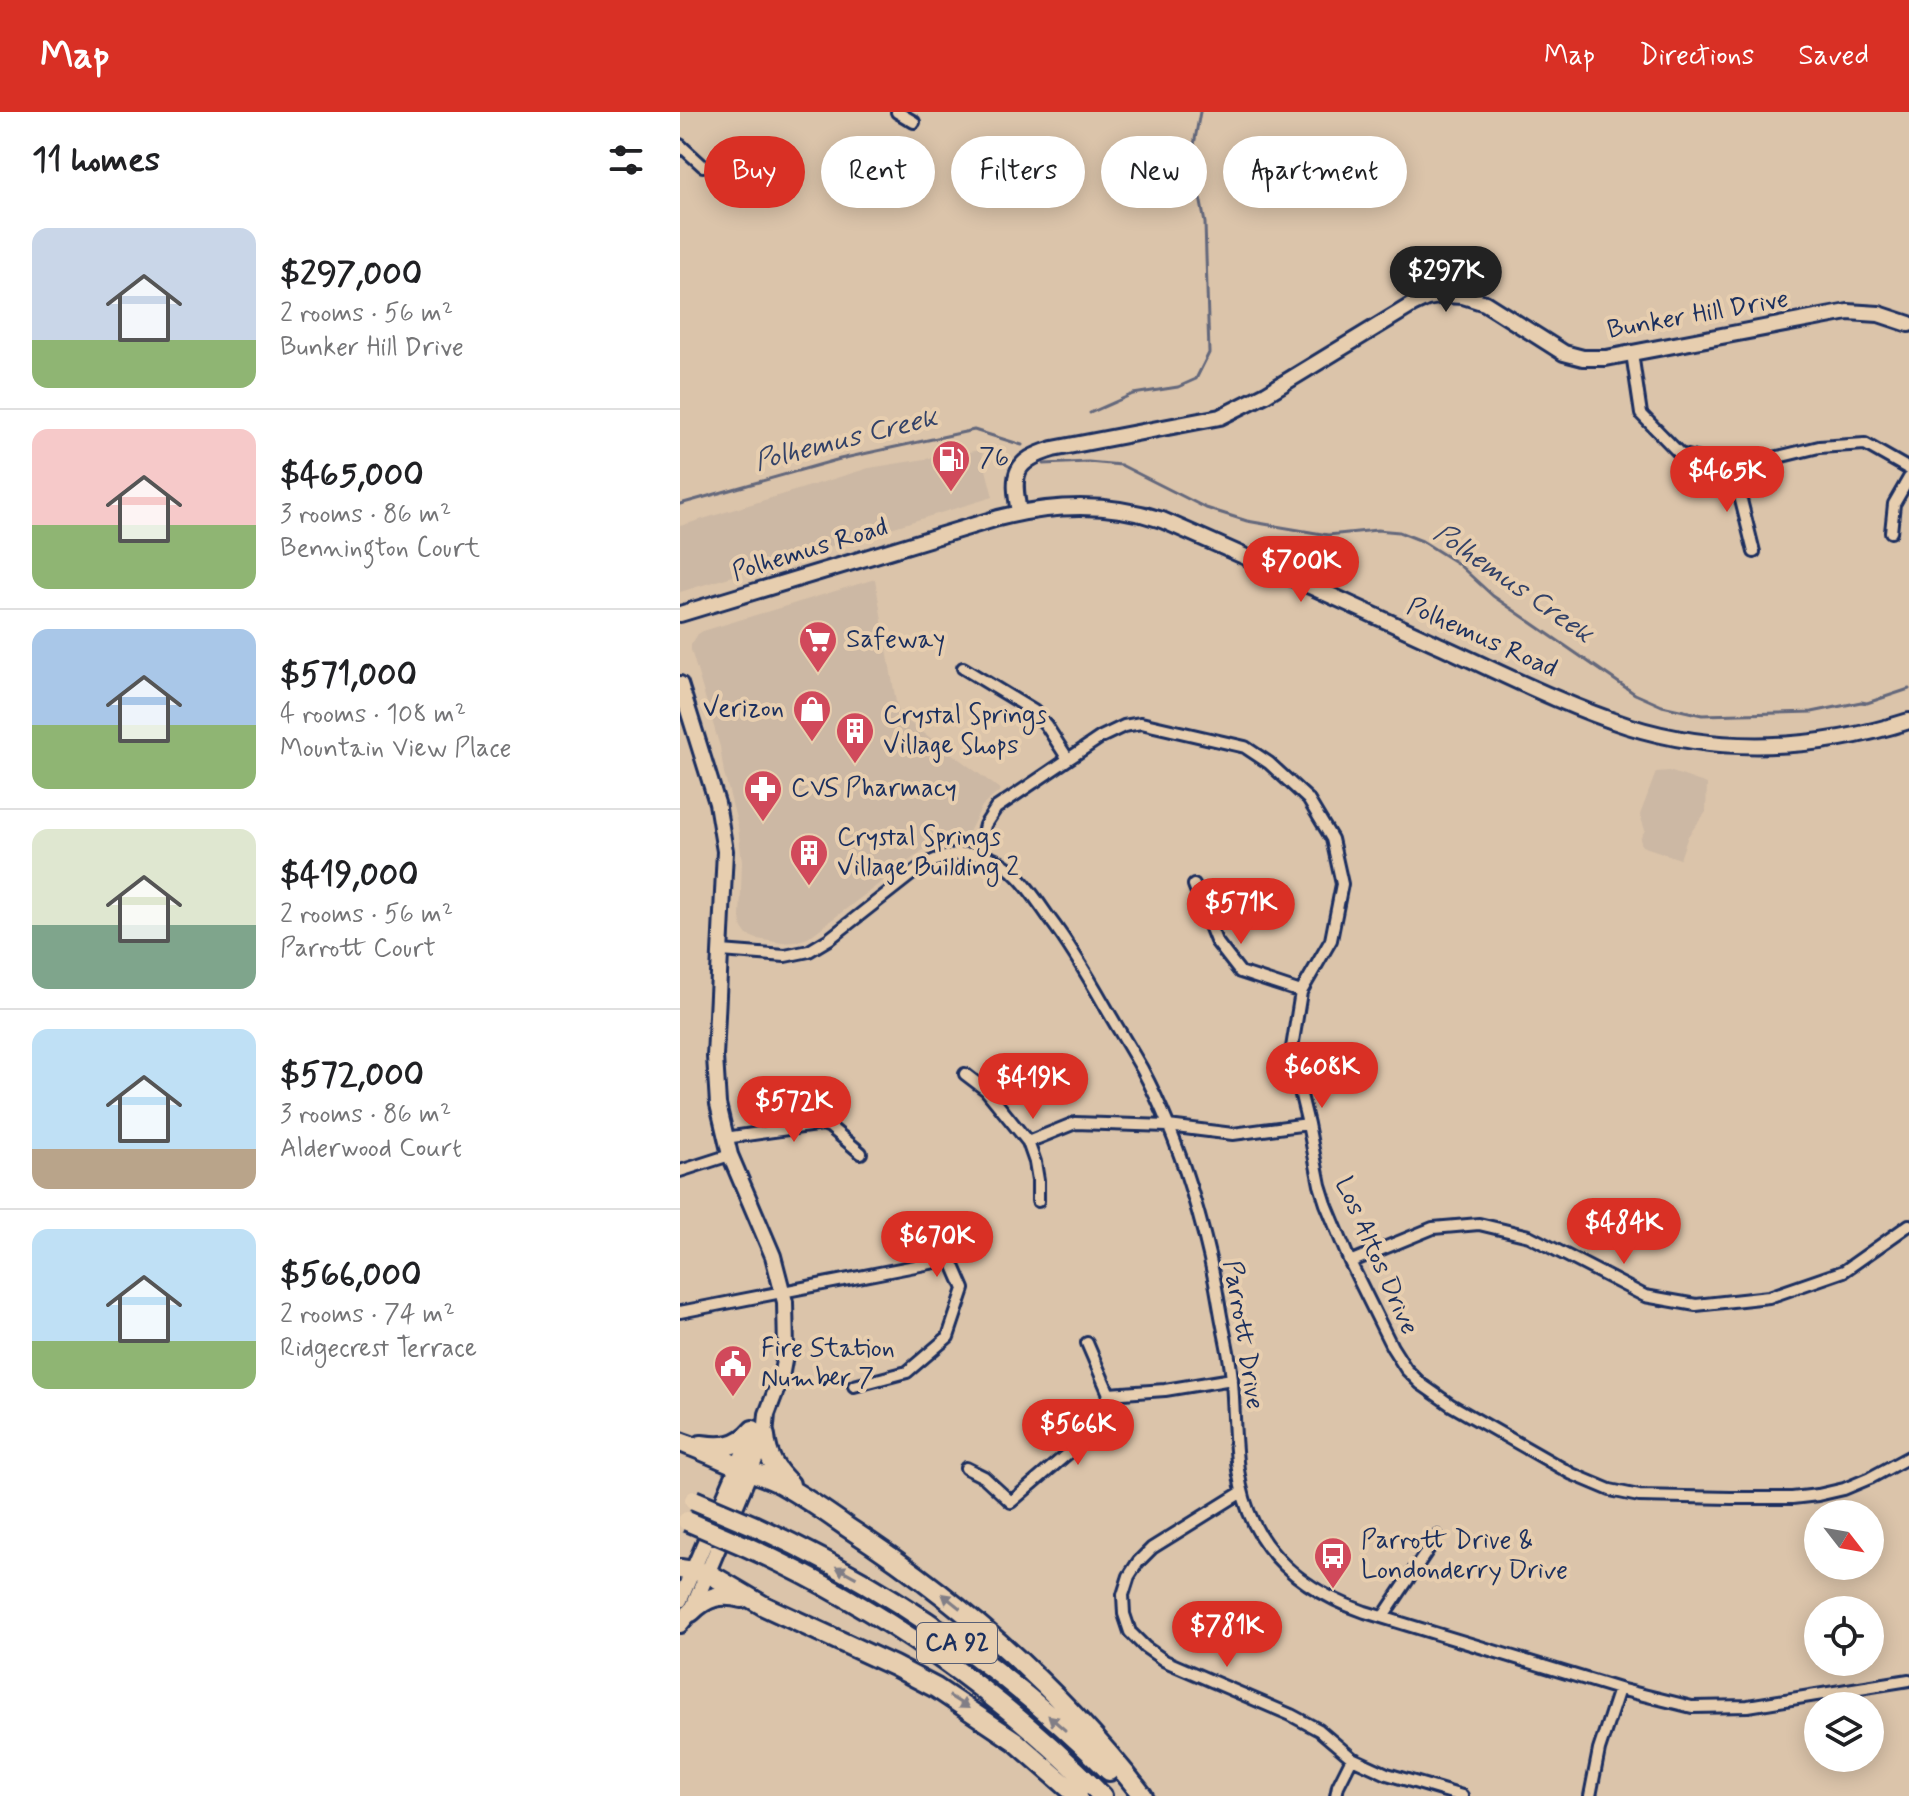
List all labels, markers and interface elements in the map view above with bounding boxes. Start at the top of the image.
text: Map [40,32,110,81]
text: Map [1544,38,1595,75]
text: Directions [1639,38,1754,75]
text: Saved [1798,38,1869,75]
chip: Buy [704,136,805,208]
chip: Rent [821,136,935,208]
chip: Filters [951,136,1085,208]
chip: New [1101,136,1207,208]
chip: Apartment [1223,136,1407,208]
text: 11 homes [32,138,160,183]
icon: filters [604,138,648,182]
pin: $297K [1390,246,1502,314]
text: $297,000 [280,252,422,297]
text: $297K [1408,255,1484,289]
icon: home [96,260,192,356]
street label: Bunker Hill Drive [1605,282,1791,348]
text: 2 rooms · 56 m² [280,297,453,331]
text: Bunker Hill Drive [280,331,464,365]
water label: Polhemus Creek [751,399,942,481]
fuel station icon: 76 [930,438,972,493]
place label: 76 [979,442,1009,476]
pin: $465K [1671,446,1783,514]
text: $465,000 [280,453,424,498]
text: $465K [1688,455,1766,489]
icon: home [96,461,192,557]
text: 3 rooms · 86 m² [280,498,451,532]
street label: Polhemus Road [728,510,892,590]
water label: Polhemus Creek [1426,515,1601,653]
text: Bennington Court [280,532,480,566]
pin: $700K [1245,536,1357,604]
text: $700K [1261,545,1341,579]
street label: Polhemus Road [1402,590,1562,686]
supermarket icon: Safeway [797,619,839,674]
place label: Safeway [846,623,945,657]
text: $571,000 [280,653,417,698]
icon: home [96,661,192,757]
shop icon: Verizon [791,688,833,743]
place label: Verizon [703,692,784,726]
text: 4 rooms · 108 m² [280,698,466,732]
place label: Crystal Springs Village Shops [883,699,1047,763]
building icon: Crystal Springs Village Shops [834,710,876,765]
text: Mountain View Place [280,732,511,766]
pharmacy icon: CVS Pharmacy [742,768,784,823]
place label: CVS Pharmacy [791,772,957,806]
place label: Crystal Springs Village Building 2 [837,821,1019,887]
building icon: Crystal Springs Village Building 2 [788,832,830,887]
text: $419,000 [280,853,419,898]
icon: home [96,861,192,957]
pin: $571K [1185,878,1297,946]
text: $571K [1205,887,1277,921]
text: 2 rooms · 56 m² [280,898,453,932]
text: Parrott Court [280,932,436,966]
pin: $608K [1266,1042,1378,1110]
text: $608K [1284,1051,1360,1085]
text: $572,000 [280,1053,424,1098]
pin: $419K [977,1053,1089,1121]
icon: home [96,1061,192,1157]
text: $419K [996,1062,1070,1096]
pin: $572K [738,1076,850,1144]
text: $572K [755,1085,833,1119]
text: 3 rooms · 86 m² [280,1098,451,1132]
text: Alderwood Court [280,1132,462,1166]
street label: Los Altos Drive [1326,1172,1426,1340]
pin: $484K [1568,1198,1680,1266]
text: $484K [1585,1207,1663,1241]
pin: $670K [881,1211,993,1279]
text: $670K [899,1220,975,1254]
text: $566,000 [280,1253,421,1298]
street label: Parrott Drive [1214,1258,1272,1412]
icon: home [96,1261,192,1357]
text: 2 rooms · 74 m² [280,1298,455,1332]
text: Ridgecrest Terrace [280,1332,477,1366]
place label: Fire Station Number 7 [761,1332,895,1396]
public building icon: Fire Station Number 7 [712,1343,754,1398]
pin: $566K [1022,1399,1134,1467]
text: $566K [1040,1408,1116,1442]
north arrow [1804,1500,1884,1580]
map controls [1804,1500,1884,1772]
place label: Parrott Drive & Londonderry Drive [1361,1524,1568,1588]
bus stop icon: Parrott Drive & Londonderry Drive [1312,1535,1354,1590]
one-way arrow [835,1565,857,1579]
one-way arrow [941,1594,961,1610]
button: locate [1804,1596,1884,1676]
pin: $781K [1171,1601,1283,1669]
text: $781K [1190,1610,1264,1644]
road number: CA 92 [917,1623,997,1663]
button: layers [1804,1692,1884,1772]
one-way arrow [948,1695,970,1709]
one-way arrow [1048,1714,1067,1732]

